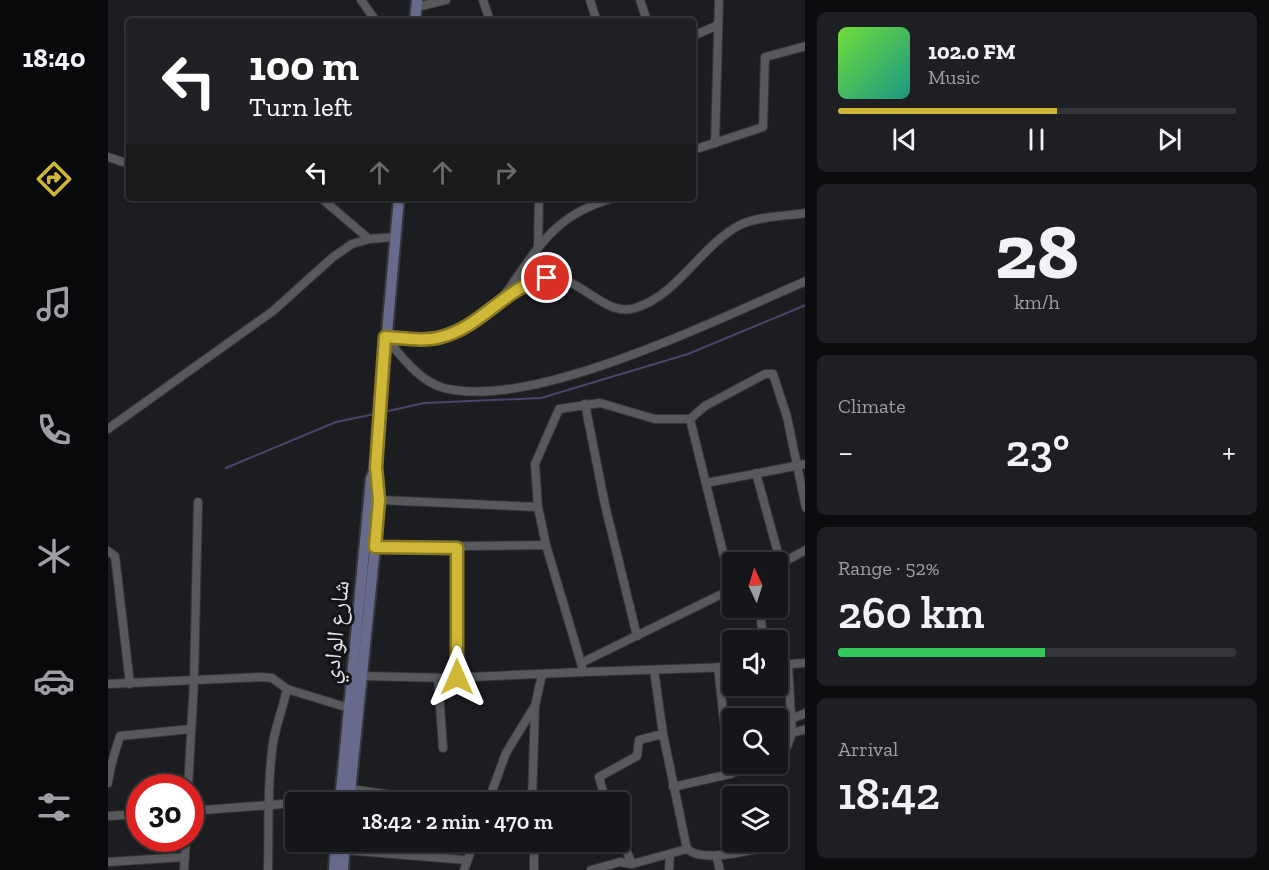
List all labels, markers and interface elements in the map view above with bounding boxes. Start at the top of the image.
text: 102.0 FM [928,38,1015,65]
text: 100 m [249,40,359,91]
text: 18:40 [22,42,86,74]
icon: left [150,42,228,120]
text: Music [928,65,980,89]
text: Turn left [249,91,352,123]
icon: previous [888,123,921,156]
icon: pause [1020,123,1053,156]
icon: next [1153,123,1186,156]
icon: left [300,156,333,189]
icon: ahead [363,156,396,189]
icon: ahead [426,156,459,189]
icon: right [489,156,522,189]
icon: directions [33,158,75,200]
text: 28 [995,204,1079,298]
pin [521,252,572,303]
icon: arrive [530,261,563,294]
icon: music [33,283,75,325]
text: km/h [1014,290,1060,314]
text: Climate [838,394,906,418]
icon: phone [33,409,75,451]
text: 23° [1006,424,1070,478]
text: − [838,432,853,471]
text: + [1222,432,1236,471]
icon: climate [33,535,75,577]
north arrow [722,552,788,618]
map controls [722,552,788,852]
text: Range · 52% [838,556,940,580]
street label: شارع الوادي [315,579,360,686]
text: 260 km [838,586,984,640]
button: sound [722,630,788,696]
position arrow [425,645,489,709]
icon: car [33,660,75,702]
button: search [722,708,788,774]
text: Arrival [838,737,898,761]
text: 18:42 [838,767,940,821]
speed limit sign: 30 [126,774,204,852]
icon: filters [33,786,75,828]
button: layers [722,786,788,852]
text: 18:42 · 2 min · 470 m [362,808,553,835]

